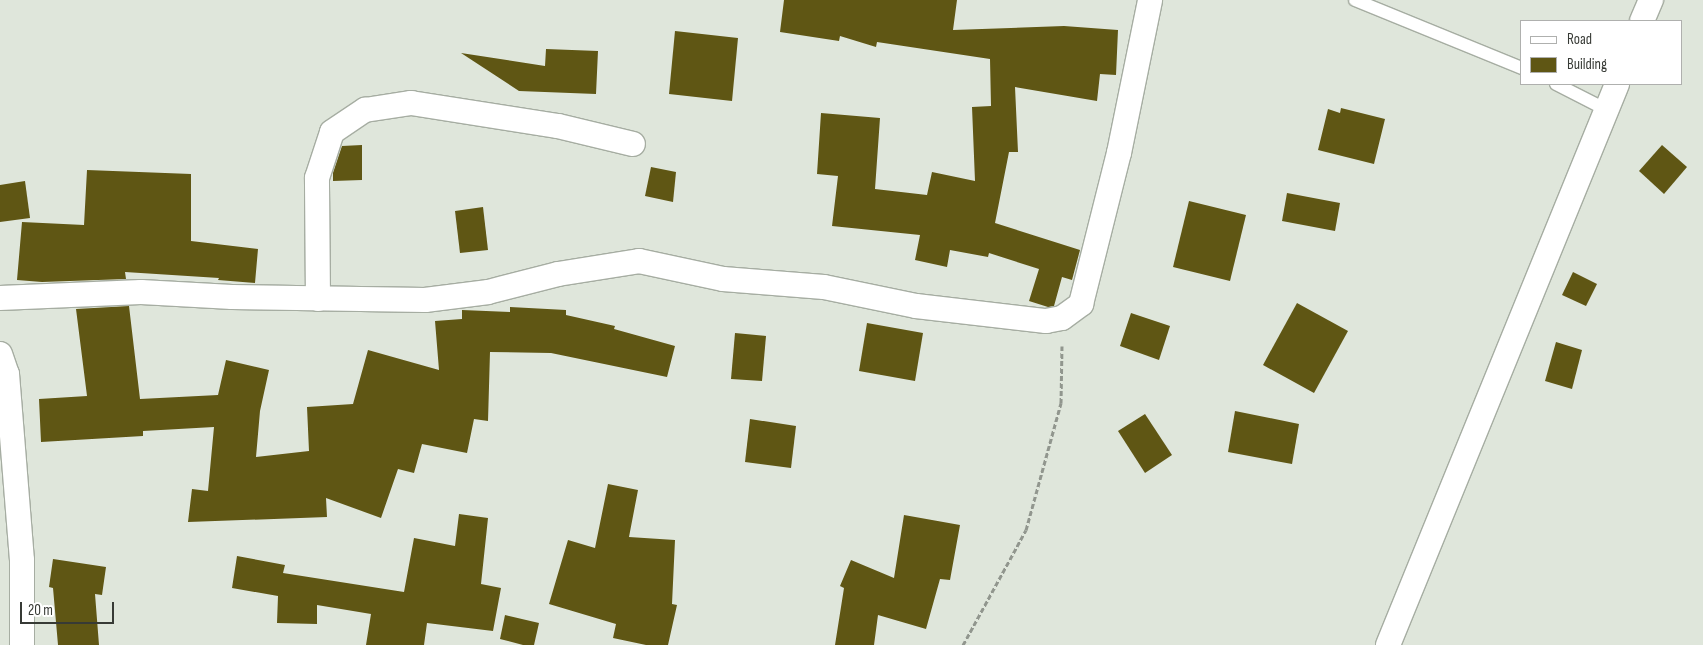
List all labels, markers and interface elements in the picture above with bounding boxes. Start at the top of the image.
legend [1520,20,1683,85]
text: Road [1567,30,1592,49]
text: Building [1567,55,1607,74]
scale bar [22,592,116,624]
text: 20 m [28,601,53,620]

